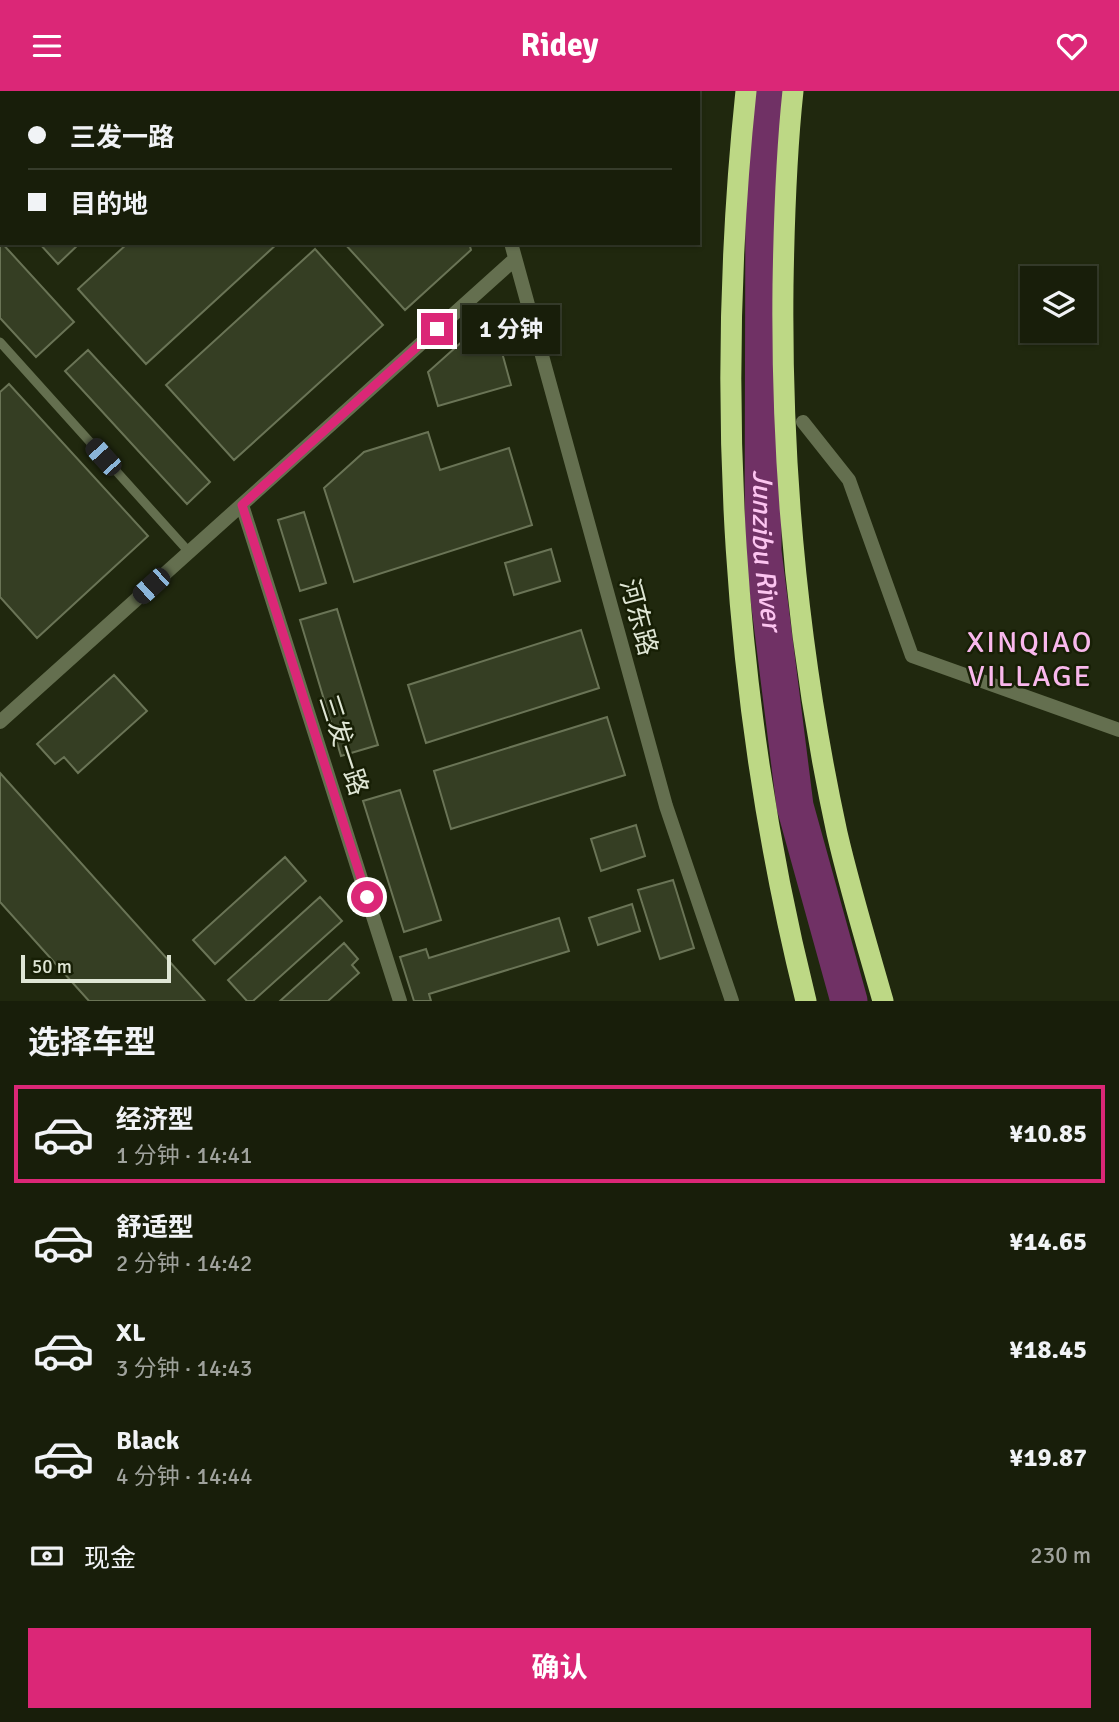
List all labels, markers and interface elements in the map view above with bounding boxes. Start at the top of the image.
text: Ridey [520,26,599,65]
icon: menu [28,27,66,65]
icon: heart [1053,27,1091,65]
text: 三发一路 [70,122,174,154]
text: 目的地 [70,189,148,221]
map controls [1020,266,1097,343]
button: layers [1020,266,1097,343]
callout: 1 分钟 [462,305,560,353]
route end [421,313,453,345]
text: 1 分钟 [479,315,543,344]
car [82,434,125,480]
water label: Junzibu River [745,470,789,636]
car [129,564,174,608]
street label: 河东路 [612,575,664,659]
district label: XINQIAO VILLAGE [967,624,1093,695]
street label: 三发一路 [312,691,374,800]
route start [351,881,383,913]
scale bar [21,952,172,984]
text: 50 m [32,955,72,979]
text: 选择车型 [28,1023,156,1062]
icon: car [32,1103,95,1166]
text: 经济型 [116,1104,194,1136]
text: ¥10.85 [1009,1118,1087,1150]
text: 1 分钟 · 14:41 [116,1141,252,1170]
icon: car [32,1211,95,1274]
text: 舒适型 [116,1212,194,1244]
text: ¥14.65 [1009,1226,1087,1258]
text: 2 分钟 · 14:42 [116,1249,252,1278]
text: XL [116,1317,146,1349]
icon: car [32,1319,95,1382]
text: ¥18.45 [1009,1334,1087,1366]
text: 3 分钟 · 14:43 [116,1354,252,1383]
text: Black [116,1425,179,1457]
icon: car [32,1427,95,1490]
text: ¥19.87 [1009,1442,1087,1474]
text: 4 分钟 · 14:44 [116,1462,252,1491]
icon: cash [28,1537,66,1575]
text: 230 m [1030,1541,1091,1570]
text: 现金 [84,1543,136,1575]
button: 确认 [28,1628,1091,1708]

